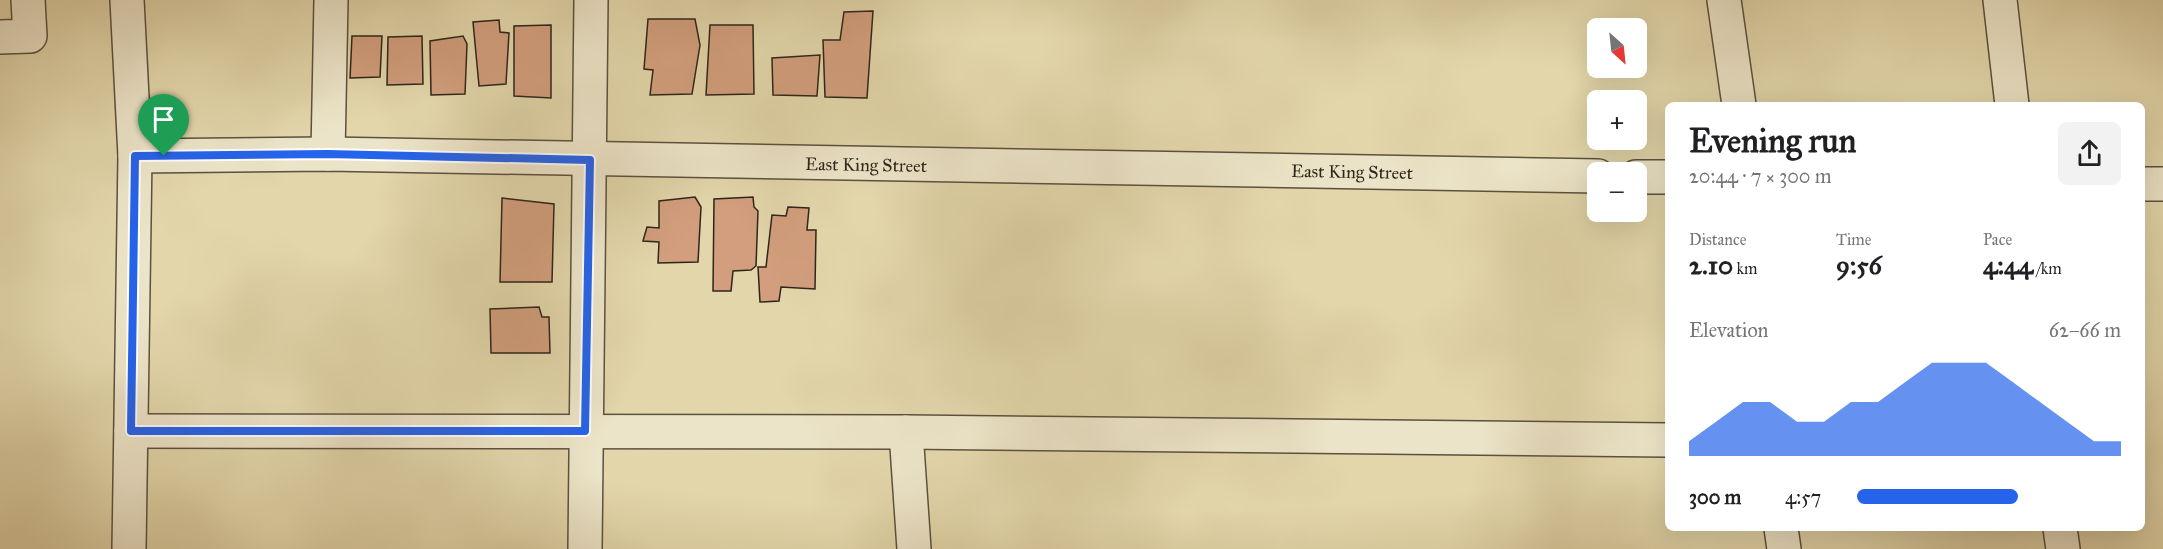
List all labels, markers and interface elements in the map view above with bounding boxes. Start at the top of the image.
north arrow [1587,18,1647,78]
map controls [1587,18,1647,222]
button: + [1587,90,1647,150]
pin [138,94,189,156]
icon: arrive [147,103,180,136]
text: Evening run [1689,121,1856,161]
button: share [2058,122,2121,185]
street label: East King Street [805,153,928,178]
street label: East King Street [1291,160,1414,185]
button: − [1587,162,1647,222]
text: 20:44 · 7 × 300 m [1689,164,1832,188]
text: Distance [1689,230,1746,249]
text: Time [1836,230,1871,249]
text: Pace [1983,230,2012,249]
text: 2.10 [1689,249,1733,281]
text: 9:56 [1836,249,1882,281]
text: 4:44 [1983,249,2033,281]
text: km [1733,259,1757,278]
text: /km [2033,259,2062,278]
text: Elevation [1689,318,1768,342]
text: 62–66 m [2049,318,2121,342]
text: 300 m [1689,485,1741,509]
text: 4:57 [1785,485,1821,509]

